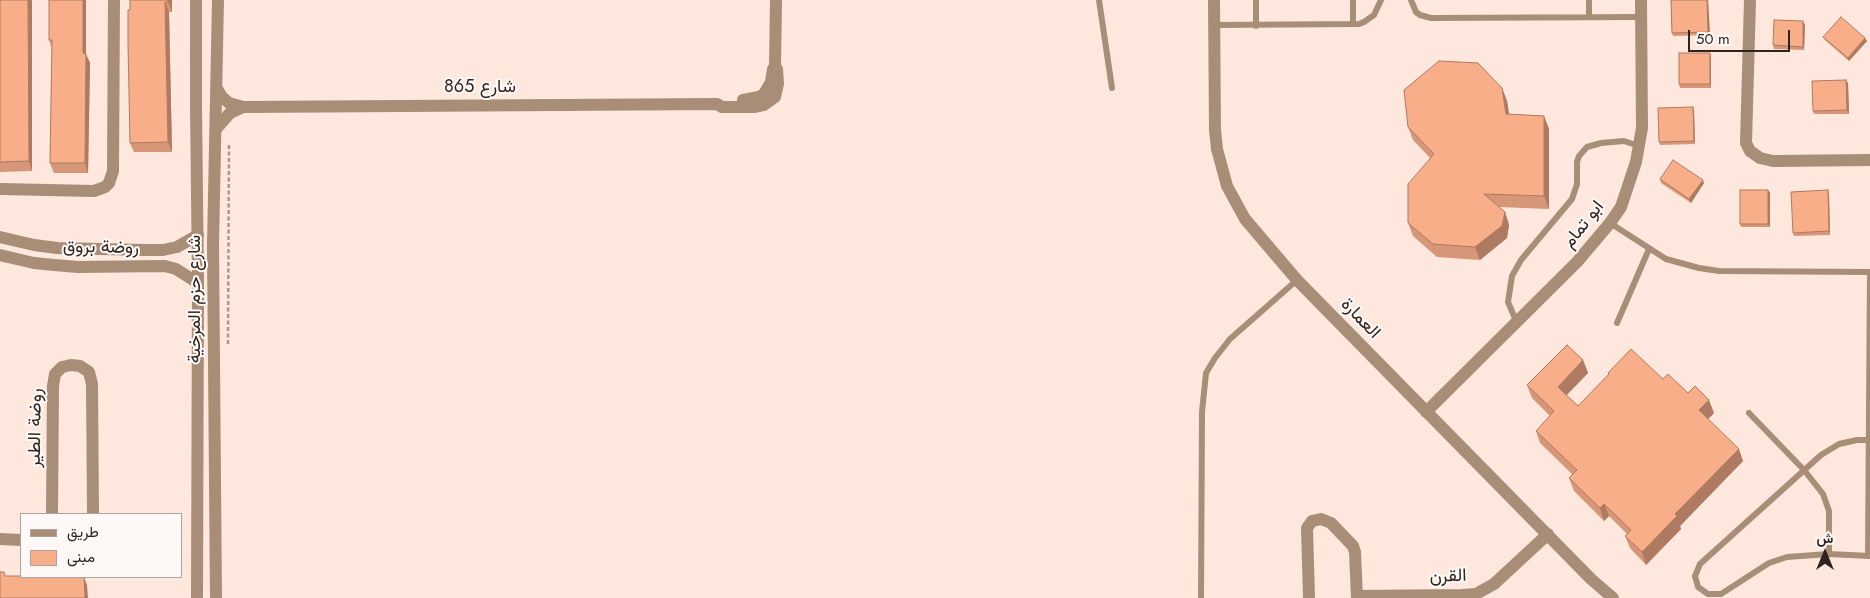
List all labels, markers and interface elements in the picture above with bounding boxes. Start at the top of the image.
scale bar [1690,20,1792,52]
text: 50 m [1696,28,1730,50]
street label: شارع 865 [444,77,516,99]
street label: ابو تمام [1559,197,1609,253]
street label: شارع حزم المرخية [185,235,207,363]
street label: روضة بروق [63,237,139,259]
street label: العمارة [1336,294,1384,344]
street label: روضة الطير [25,388,47,468]
legend [20,513,182,578]
text: طريق [67,521,99,543]
north arrow [1800,528,1850,578]
text: ش [1817,528,1833,548]
text: مبنى [67,546,95,568]
street label: القرن [1429,566,1467,588]

